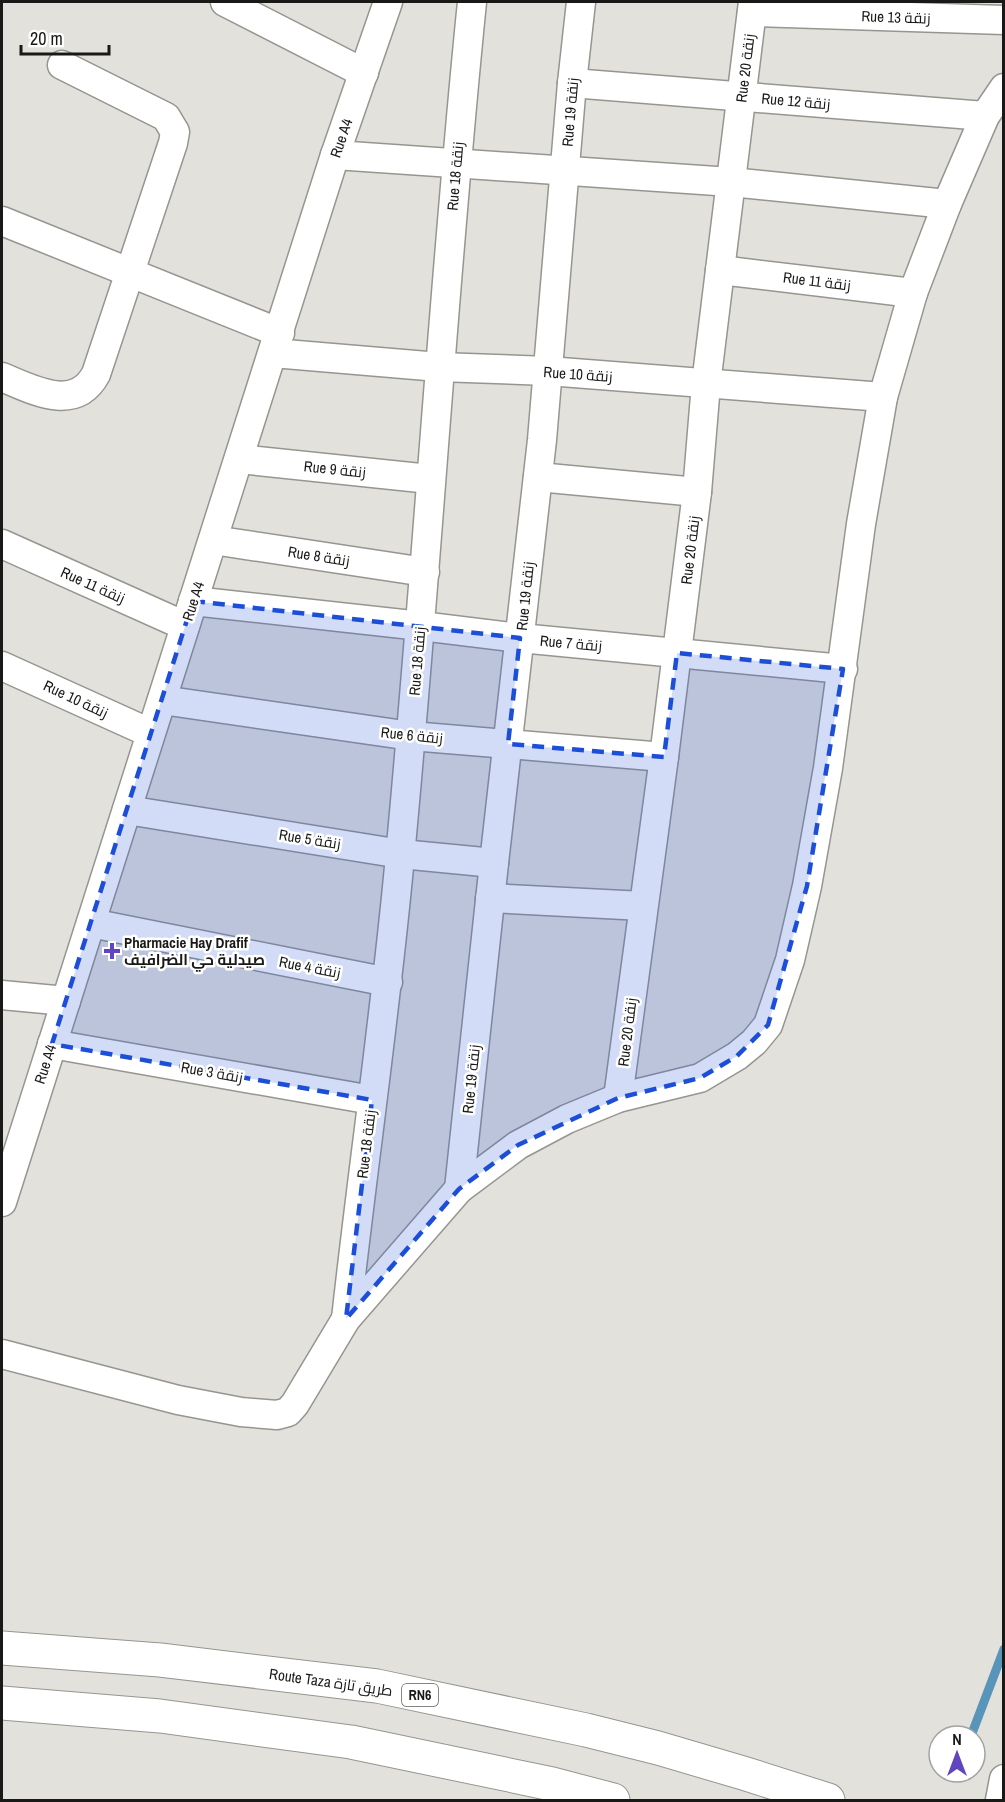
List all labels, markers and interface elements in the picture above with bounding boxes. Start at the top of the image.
street label: Rue 13 زنقة [861,5,931,29]
scale bar [21,18,110,56]
text: 20 m [30,26,63,51]
street label: Rue 20 زنقة [730,32,760,104]
street label: Rue 19 زنقة [557,77,583,147]
street label: Rue 12 زنقة [761,88,831,114]
street label: Rue A4 [325,115,358,160]
street label: Rue 18 زنقة [442,141,468,211]
street label: Rue 11 زنقة [782,266,852,296]
street label: Rue 10 زنقة [543,361,613,387]
street label: Rue 9 زنقة [303,455,367,483]
street label: Rue 20 زنقة [675,514,705,586]
street label: Rue 8 زنقة [287,541,351,571]
street label: Rue 19 زنقة [511,560,539,632]
street label: Rue 11 زنقة [57,561,129,609]
street label: Rue A4 [177,578,209,623]
street label: Rue 18 زنقة [404,626,430,696]
street label: Rue 7 زنقة [539,630,603,656]
street label: Rue 10 زنقة [40,675,112,723]
street label: Rue 6 زنقة [380,721,444,749]
street label: Rue 5 زنقة [278,824,342,854]
place label: Pharmacie Hay Drafif صيدلية حي الضرافيف [124,932,265,972]
marker: Pharmacie Hay Drafif صيدلية حي الضرافيف [105,944,119,958]
street label: Rue 4 زنقة [277,951,343,983]
street label: Rue 20 زنقة [612,996,642,1068]
street label: Rue A4 [29,1041,61,1086]
street label: Rue 19 زنقة [457,1043,485,1115]
street label: Rue 3 زنقة [179,1056,245,1088]
street label: Rue 18 زنقة [351,1108,381,1180]
street label: Route Taza طريق تازة [268,1663,394,1701]
road number: RN6 [402,1684,438,1706]
north arrow [927,1724,987,1784]
text: N [952,1728,962,1750]

